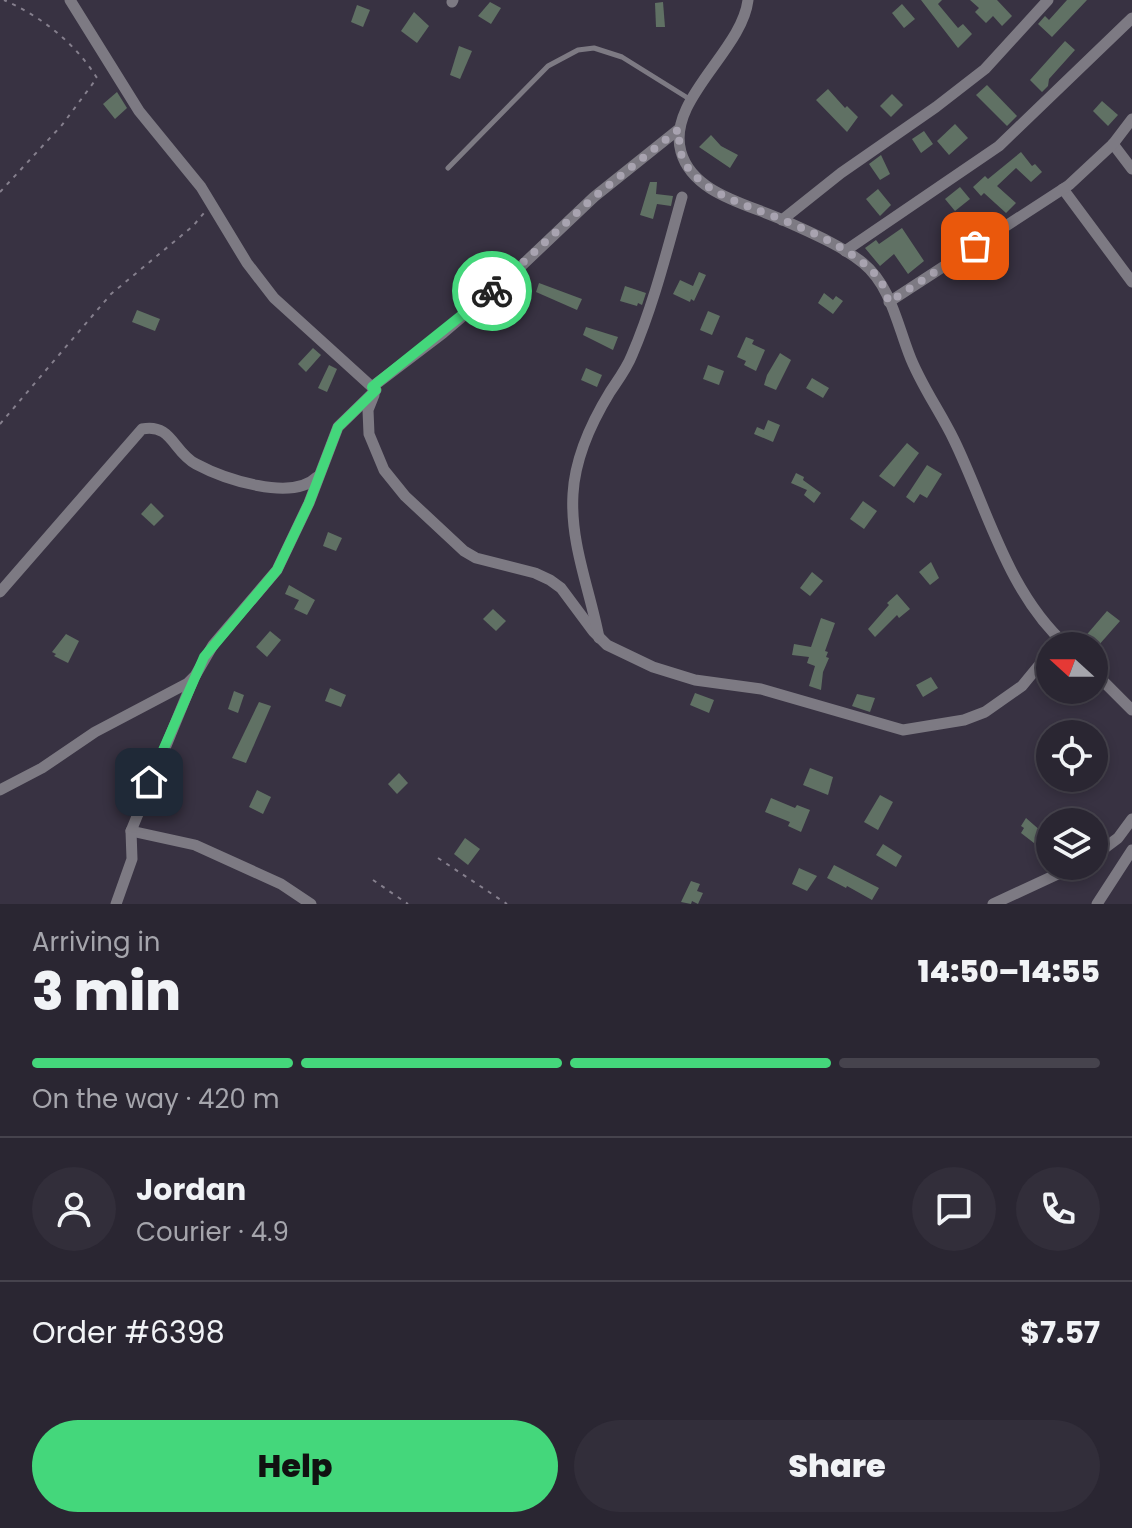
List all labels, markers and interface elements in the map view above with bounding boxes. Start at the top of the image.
pin [941,212,1009,280]
icon: bag [953,224,997,268]
courier [452,251,532,331]
icon: bike [470,269,514,313]
north arrow [1036,632,1108,704]
map controls [1036,632,1108,880]
button: locate [1036,720,1108,792]
pin [115,748,183,816]
icon: home [127,760,171,804]
button: layers [1036,808,1108,880]
text: Arriving in [32,924,161,960]
text: 14:50–14:55 [918,950,1100,993]
text: 3 min [32,955,181,1028]
text: On the way · 420 m [32,1081,279,1117]
button: person [32,1167,116,1251]
button: chat [912,1167,996,1251]
button: phone [1016,1167,1100,1251]
text: Jordan [136,1168,246,1211]
text: Courier · 4.9 [136,1214,289,1250]
text: Order #6398 [32,1311,225,1354]
text: $7.57 [1020,1311,1100,1354]
button: Help [32,1420,558,1512]
button: Share [574,1420,1100,1512]

